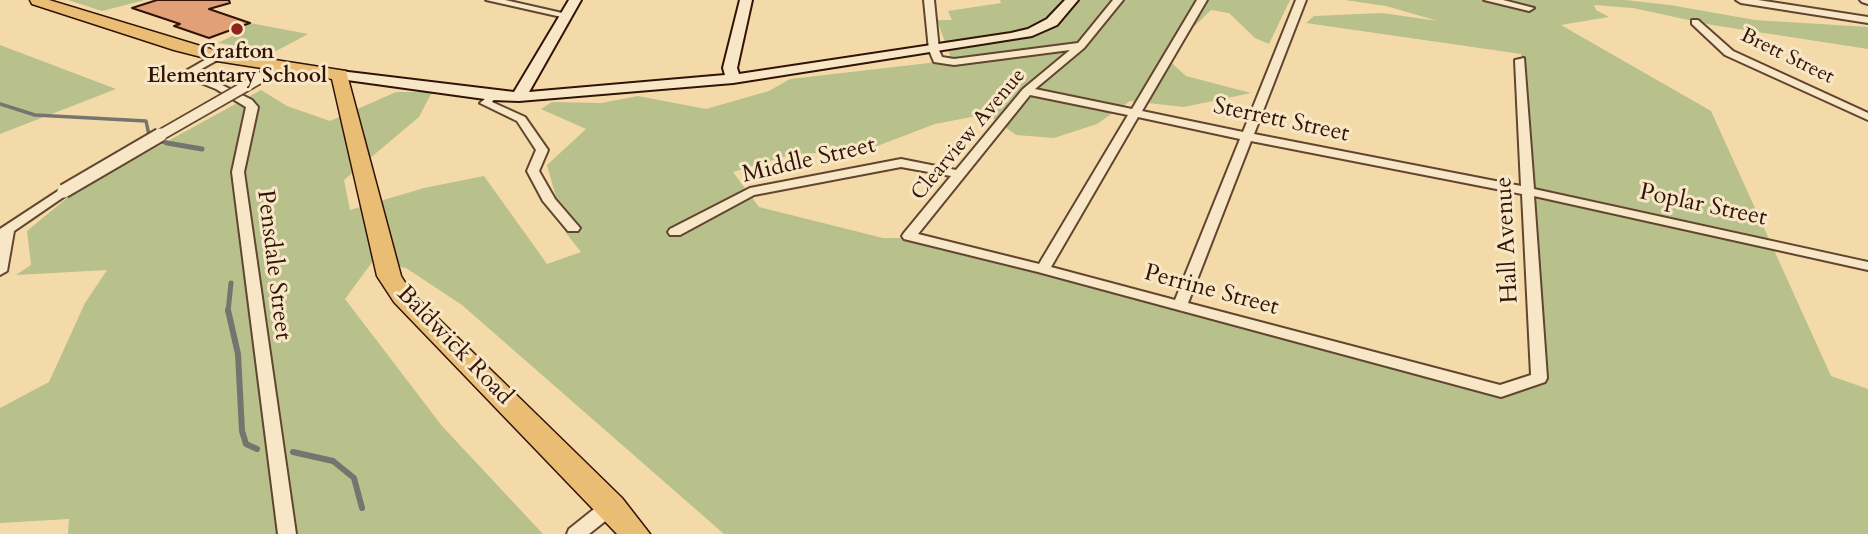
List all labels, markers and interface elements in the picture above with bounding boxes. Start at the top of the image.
marker: Crafton Elementary School [229,21,245,37]
street label: Brett Street [1736,24,1838,90]
place label: Crafton Elementary School [147,40,327,90]
street label: Clearview Avenue [907,64,1031,206]
street label: Sterrett Street [1210,93,1352,149]
street label: Middle Street [739,132,879,190]
street label: Hall Avenue [1490,176,1526,304]
street label: Poplar Street [1637,178,1769,234]
street label: Pensdale Street [250,188,296,342]
street label: Perrine Street [1141,259,1281,323]
street label: Baldwick Road [390,280,518,412]

